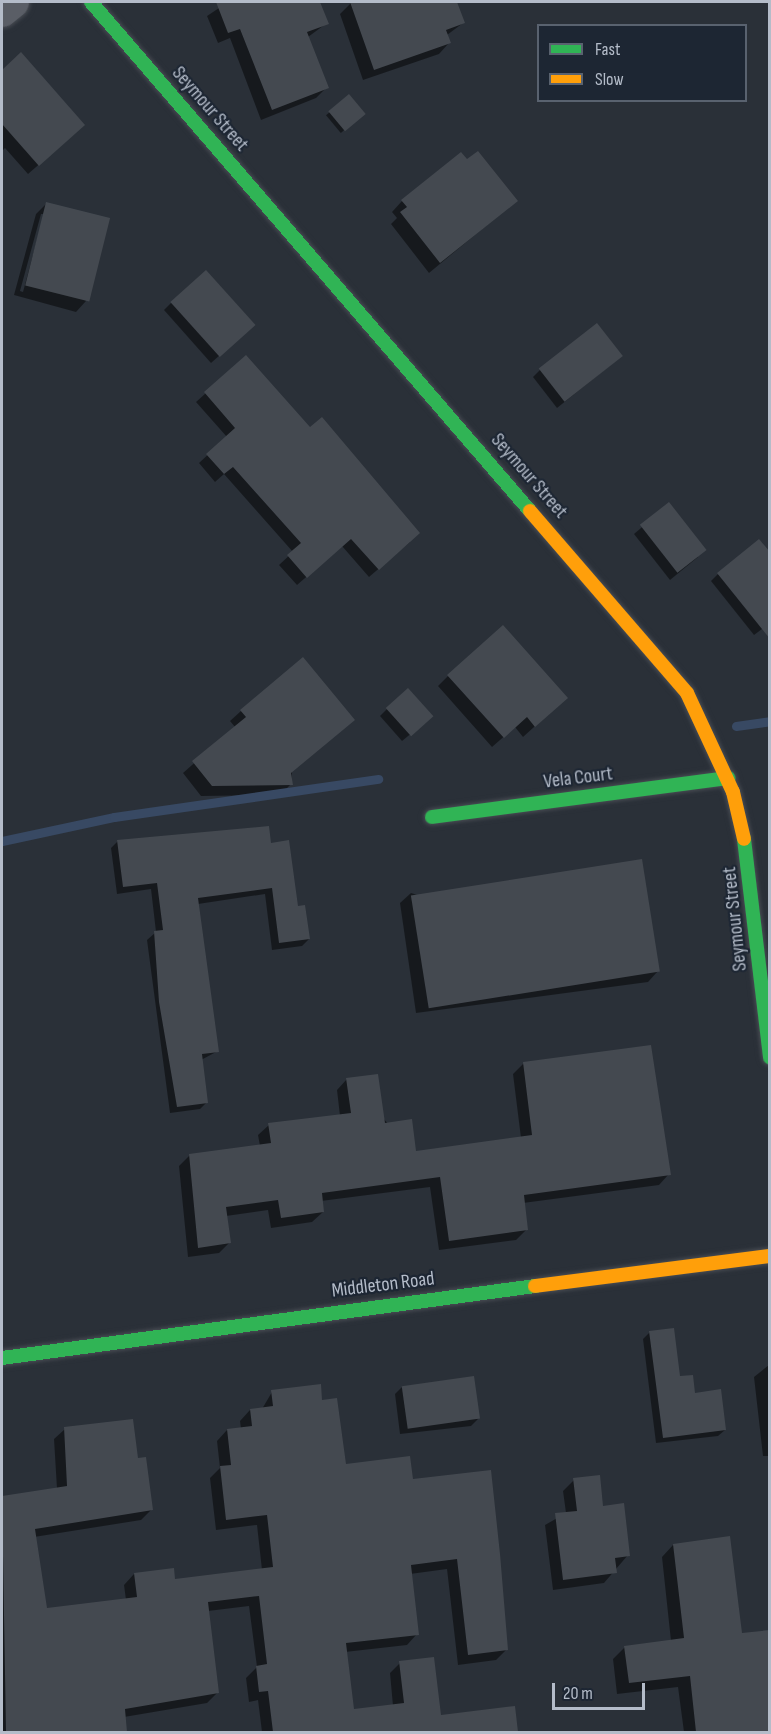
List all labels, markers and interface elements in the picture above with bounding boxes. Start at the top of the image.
legend [537,24,747,102]
text: Fast [595,39,620,60]
street label: Seymour Street [167,62,253,156]
text: Slow [595,69,624,90]
street label: Seymour Street [486,429,572,523]
street label: Vela Court [542,762,614,794]
street label: Seymour Street [718,866,752,972]
street label: Middleton Road [330,1267,436,1303]
scale bar [555,1671,648,1709]
text: 20 m [563,1683,593,1704]

